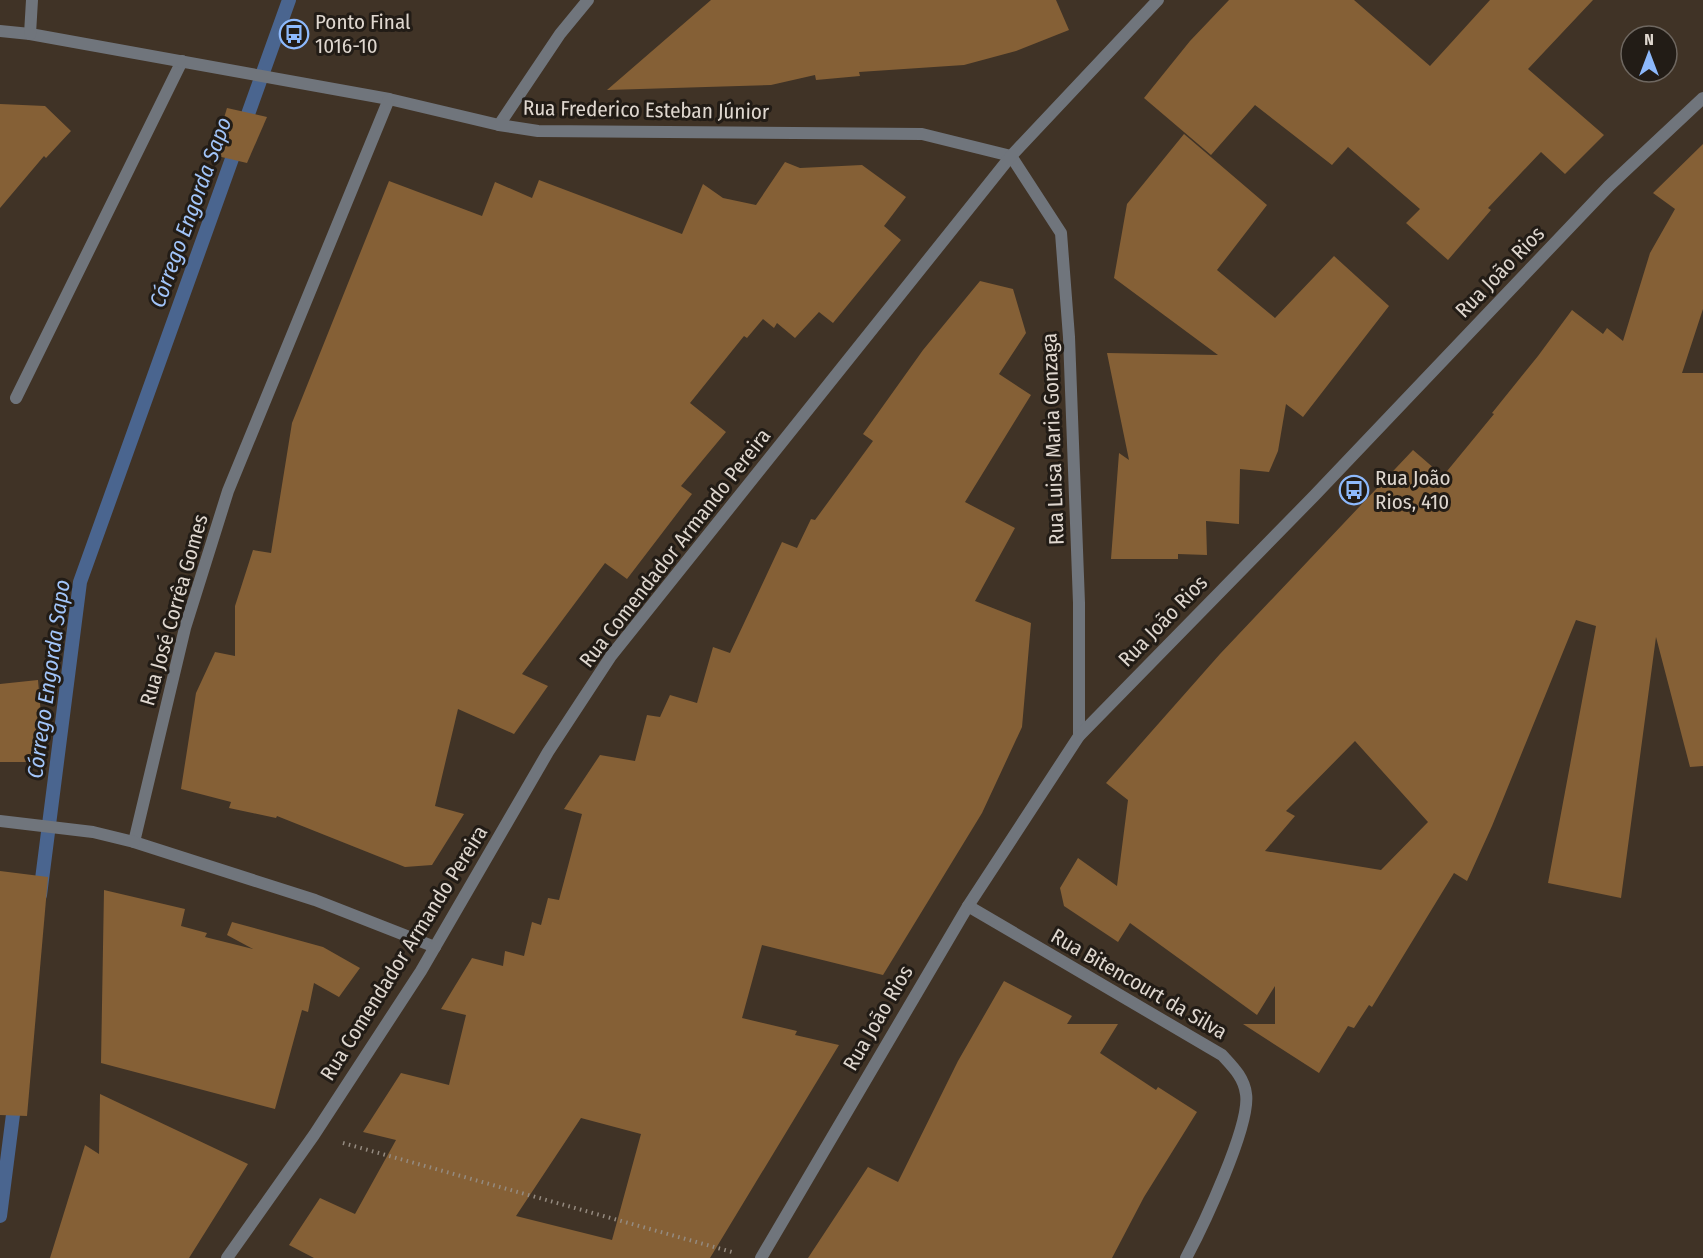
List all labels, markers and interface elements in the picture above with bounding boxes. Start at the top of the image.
place label: Ponto Final 1016-10 [315,9,411,59]
bus stop icon: Ponto Final 1016-10 [278,18,310,50]
north arrow [1619,24,1679,84]
text: N [1644,30,1654,49]
street label: Rua Frederico Esteban Júnior [523,95,770,125]
water label: Córrego Engorda Sapo [144,113,237,311]
street label: Rua João Rios [1450,221,1550,323]
street label: Rua Luisa Maria Gonzaga [1036,333,1070,545]
street label: Rua Comendador Armando Pereira [574,423,776,673]
place label: Rua João Rios, 410 [1375,465,1451,515]
bus stop icon: Rua João Rios, 410 [1338,474,1370,506]
street label: Rua José Corrêa Gomes [134,511,214,709]
street label: Rua João Rios [1113,570,1213,672]
water label: Córrego Engorda Sapo [21,578,76,780]
street label: Rua Comendador Armando Pereira [315,821,493,1085]
street label: Rua Bitencourt da Silva [1046,923,1232,1045]
street label: Rua João Rios [837,961,919,1075]

